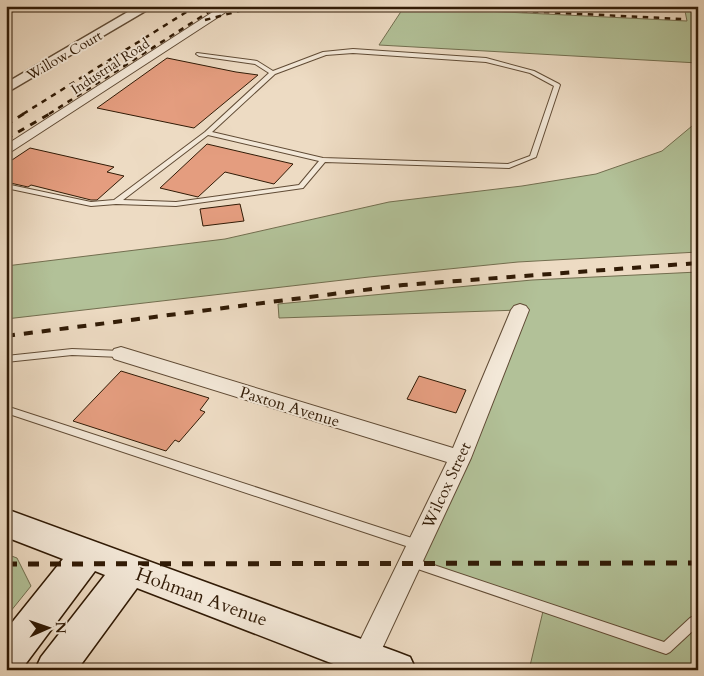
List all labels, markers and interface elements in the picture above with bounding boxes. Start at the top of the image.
street label: Willow Court [22,26,106,85]
street label: Industrial Road [67,34,154,99]
street label: Paxton Avenue [237,381,342,433]
street label: Wilcox Street [417,439,477,533]
street label: Hohman Avenue [132,561,271,633]
north arrow [22,604,72,654]
text: N [51,621,70,634]

